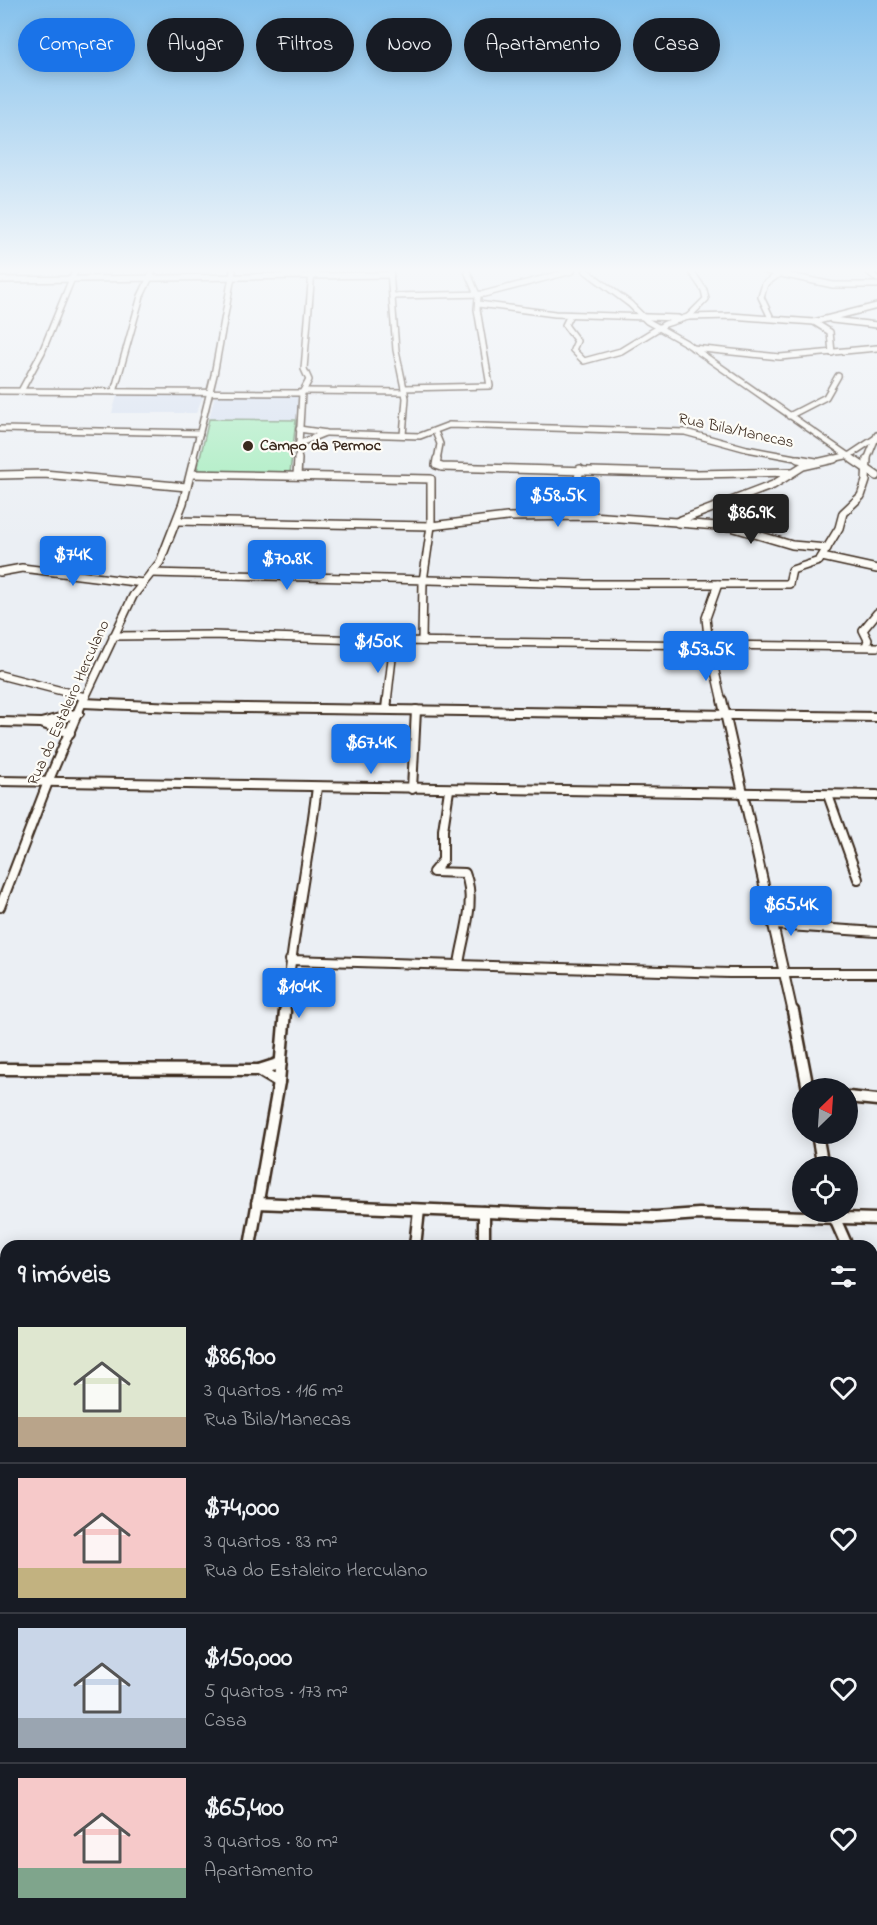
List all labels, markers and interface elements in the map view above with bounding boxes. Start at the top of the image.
chip: Comprar [18,18,135,72]
chip: Alugar [147,18,244,72]
chip: Filtros [256,18,354,72]
chip: Novo [366,18,452,72]
chip: Apartamento [464,18,621,72]
chip: Casa [633,18,720,72]
street label: Rua Bila/Manecas [676,407,796,455]
place label: Campo da Permoc [260,434,382,458]
marker: Campo da Permoc [241,439,255,453]
pin: $58.5K [509,477,607,528]
text: $58.5K [530,482,586,511]
pin: $86.9K [702,494,800,545]
text: $86.9K [727,499,775,528]
pin: $74K [37,536,109,587]
pin: $70.8K [238,540,336,591]
text: $74K [54,541,92,570]
text: $70.8K [262,545,312,574]
street label: Rua do Estaleiro Herculano [22,616,116,790]
pin: $150K [336,623,420,674]
text: $150K [354,628,402,657]
pin: $53.5K [657,631,755,682]
text: $53.5K [677,636,735,665]
pin: $67.4K [322,724,420,775]
text: $67.4K [345,729,397,758]
pin: $65.4K [742,886,840,937]
text: $65.4K [764,891,818,920]
pin: $104K [257,968,341,1019]
text: $104K [276,973,322,1002]
north arrow [792,1078,858,1144]
map controls [792,1078,858,1222]
button: locate [792,1156,858,1222]
text: 9 imóveis [18,1257,111,1295]
icon: filters [827,1260,860,1293]
text: $86,900 [204,1339,276,1377]
icon: home [66,1351,138,1423]
icon: heart [827,1371,860,1404]
text: 3 quartos · 116 m² [204,1377,344,1406]
text: Rua Bila/Manecas [204,1406,351,1435]
text: $74,000 [204,1490,279,1528]
icon: home [66,1502,138,1574]
icon: heart [827,1522,860,1555]
text: 3 quartos · 83 m² [204,1528,338,1557]
text: Rua do Estaleiro Herculano [204,1557,428,1586]
text: $150,000 [204,1640,292,1678]
icon: home [66,1652,138,1724]
icon: heart [827,1672,860,1705]
text: 5 quartos · 173 m² [204,1678,348,1707]
text: Casa [204,1707,247,1736]
text: $65,400 [204,1790,284,1828]
icon: home [66,1802,138,1874]
icon: heart [827,1822,860,1855]
text: 3 quartos · 80 m² [204,1828,338,1857]
text: Apartamento [204,1857,313,1886]

